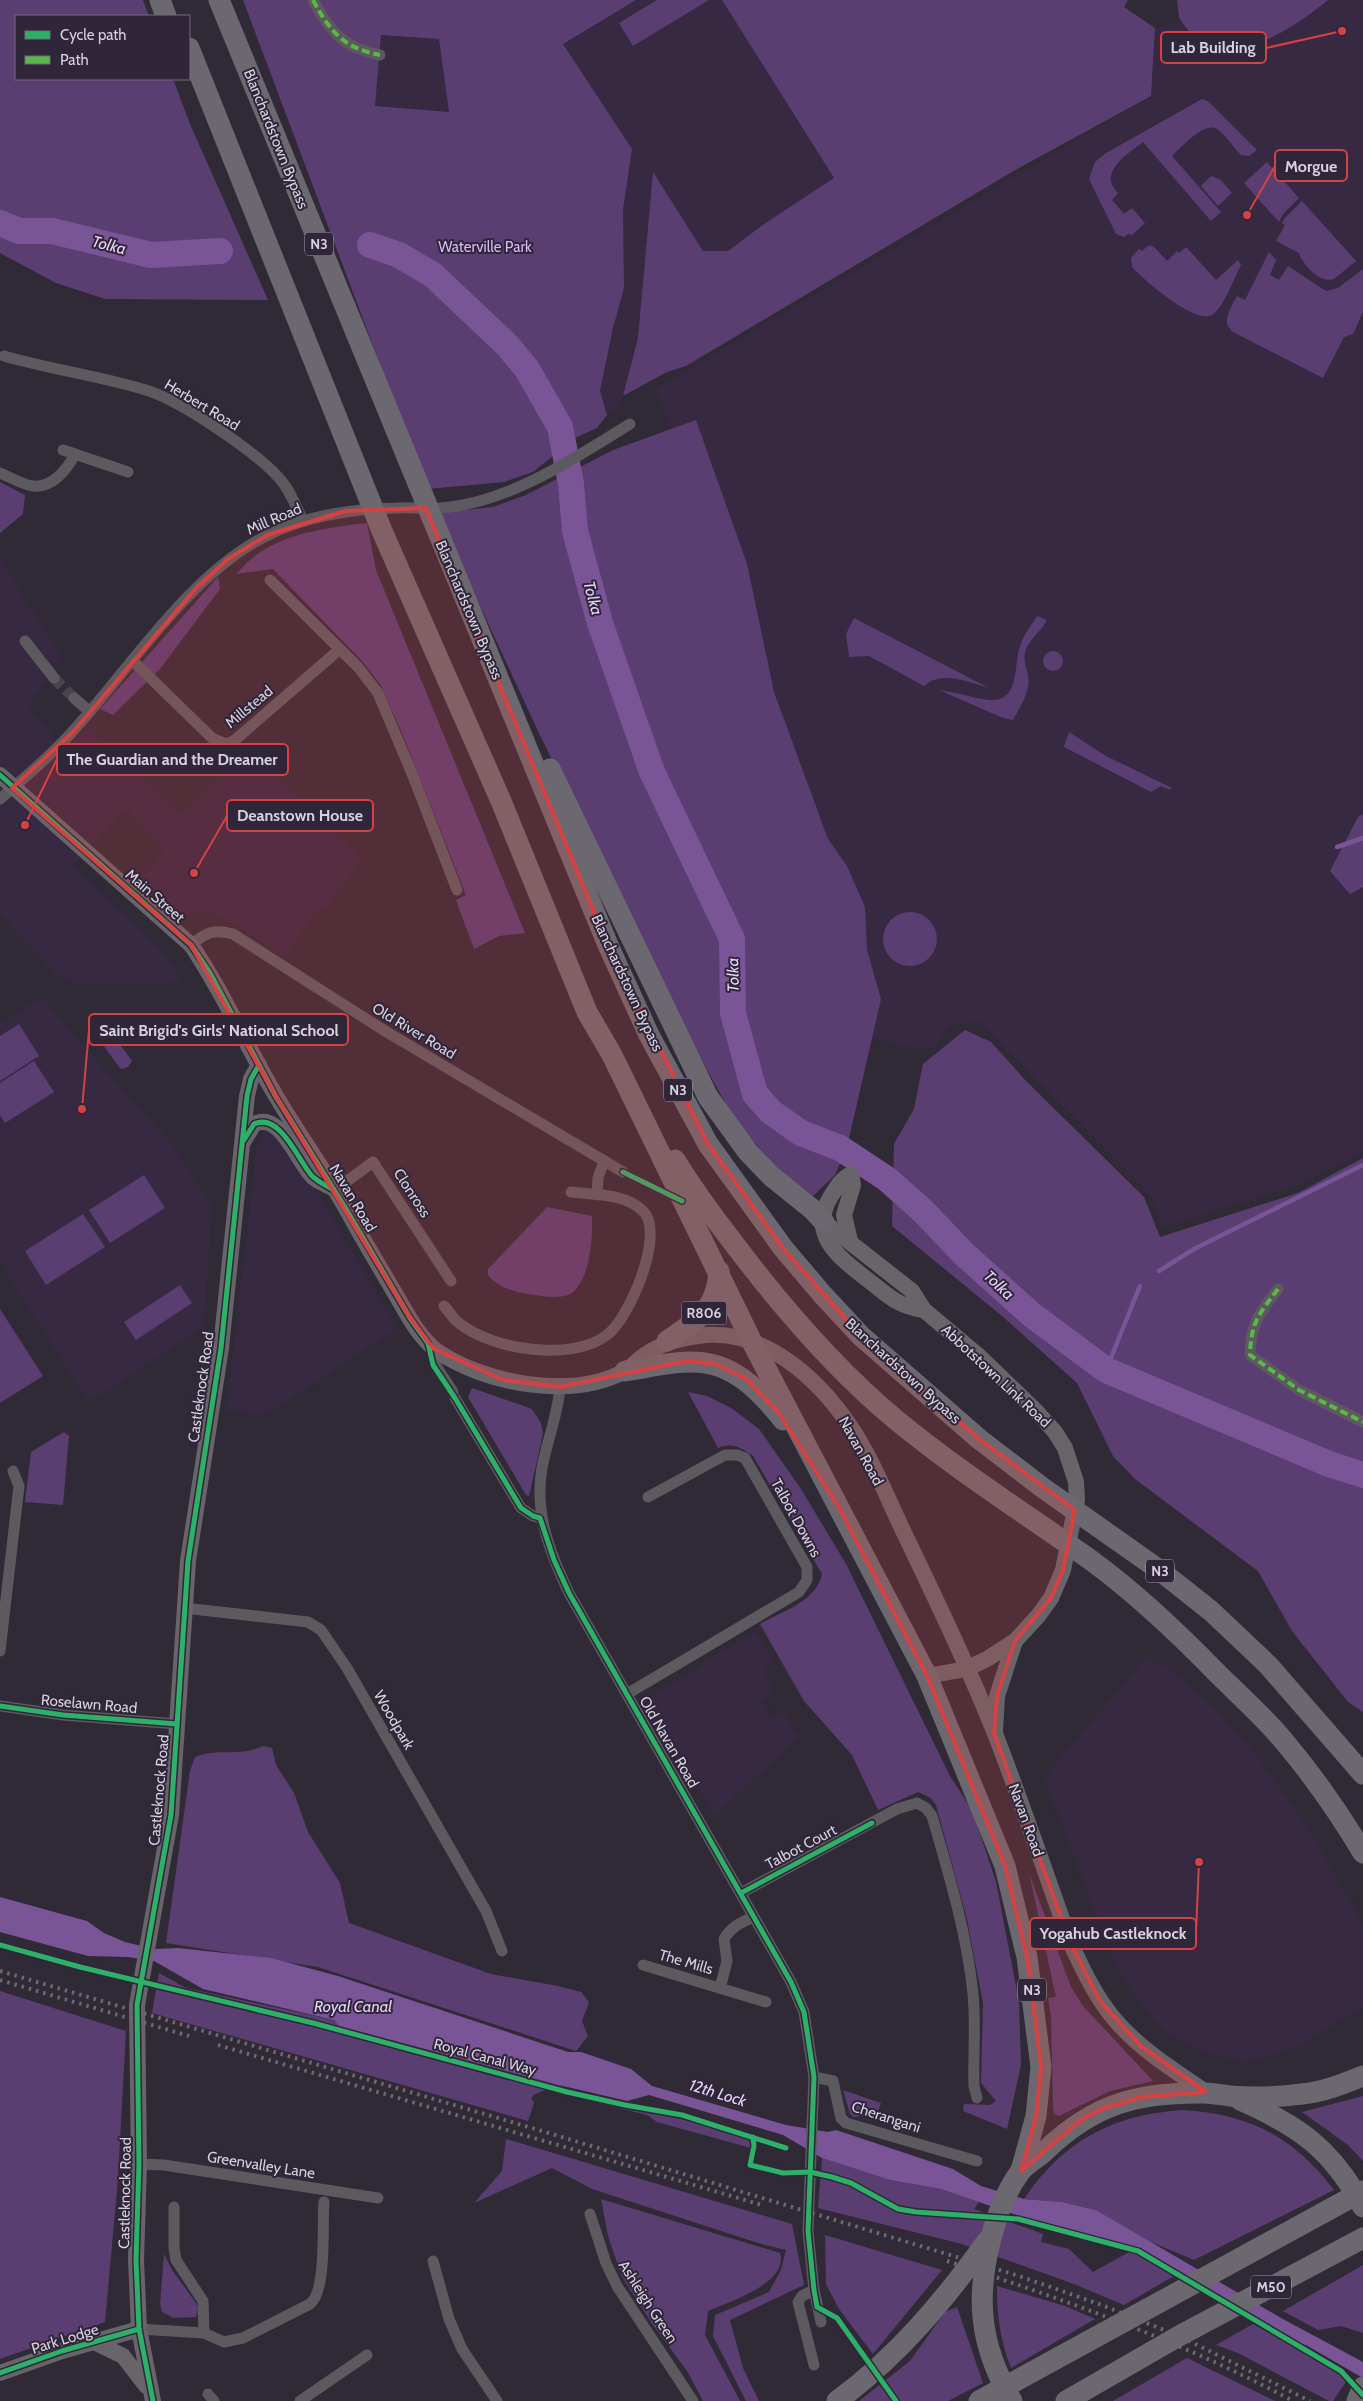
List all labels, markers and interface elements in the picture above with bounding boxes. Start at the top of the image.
legend [15,15,190,80]
text: Cycle path [60,26,126,44]
callout: Lab Building [1161,32,1266,63]
text: Lab Building [1170,38,1256,57]
text: Path [60,51,89,69]
street label: Blanchardstown Bypass [240,66,312,212]
callout: Morgue [1275,150,1347,181]
text: Morgue [1285,157,1337,176]
water label: Tolka [90,232,128,258]
road number: N3 [305,232,333,255]
park label: Waterville Park [438,238,532,256]
street label: Herbert Road [161,376,243,434]
street label: Mill Road [244,499,304,539]
street label: Blanchardstown Bypass [432,538,506,682]
water label: Tolka [579,579,607,617]
street label: Millstead [221,682,277,732]
callout: The Guardian and the Dreamer [57,744,288,775]
text: The Guardian and the Dreamer [66,750,278,769]
callout: Deanstown House [227,800,373,831]
text: Deanstown House [237,806,363,825]
street label: Main Street [122,865,188,927]
street label: Blanchardstown Bypass [587,912,667,1054]
water label: Tolka [723,958,743,992]
street label: Old River Road [369,999,459,1063]
callout: Saint Brigid's Girls' National School [89,1014,348,1045]
text: Saint Brigid's Girls' National School [99,1021,339,1040]
road number: N3 [664,1078,692,1102]
street label: Navan Road [326,1161,380,1235]
street label: Clonross [390,1165,434,1221]
water label: Tolka [980,1266,1018,1304]
road number: R806 [682,1302,726,1325]
street label: Blanchardstown Bypass [842,1314,964,1428]
street label: Abbotstown Link Road [938,1321,1054,1431]
street label: Castleknock Road [184,1330,218,1444]
street label: Navan Road [835,1413,887,1489]
street label: Talbot Downs [767,1476,825,1560]
road number: N3 [1146,1560,1174,1582]
street label: Woodpark [370,1687,418,1753]
street label: Roselawn Road [40,1691,138,1717]
street label: Old Navan Road [636,1693,702,1791]
street label: Castleknock Road [145,1734,173,1846]
street label: Navan Road [1005,1781,1047,1859]
street label: Talbot Court [762,1821,840,1873]
callout: Yogahub Castleknock [1030,1918,1196,1949]
text: Yogahub Castleknock [1039,1924,1187,1943]
street label: The Mills [657,1946,715,1978]
road number: N3 [1018,1978,1046,2002]
water label: Royal Canal [314,1997,392,2016]
street label: Royal Canal Way [432,2035,539,2079]
water label: 12th Lock [687,2075,750,2111]
street label: Cherangani [849,2097,923,2137]
street label: Castleknock Road [115,2137,135,2249]
street label: Greenvalley Lane [206,2148,317,2182]
street label: Ashleigh Green [615,2257,681,2347]
road number: M50 [1251,2276,1291,2298]
street label: Park Lodge [29,2320,101,2358]

